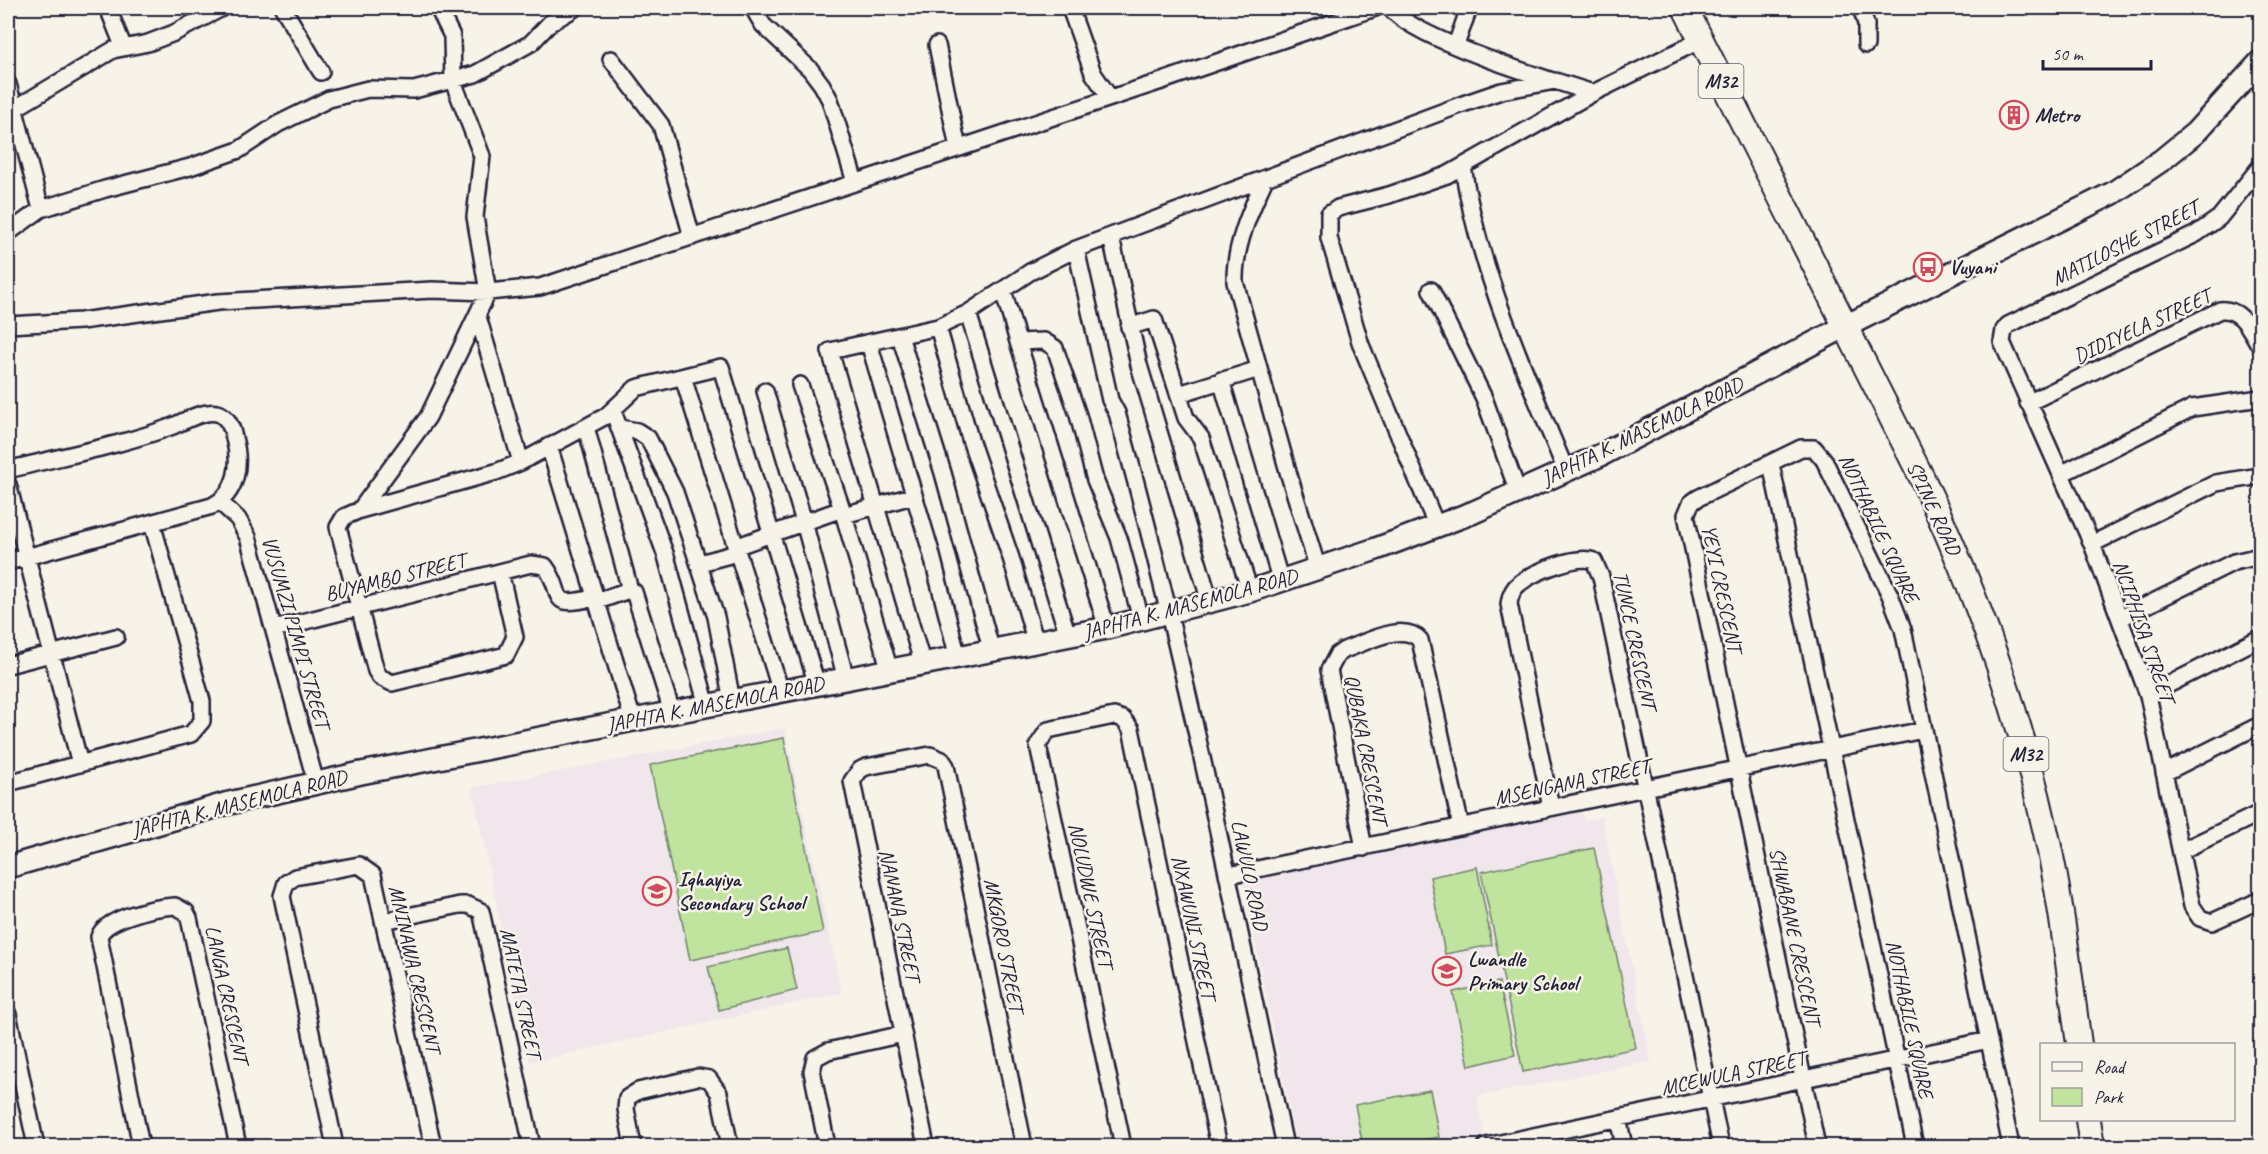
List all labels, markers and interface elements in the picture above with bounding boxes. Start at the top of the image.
scale bar [2043,33,2151,71]
text: 50 m [2052,43,2085,65]
road number: M32 [1698,64,1744,98]
building icon: Metro [1998,99,2030,131]
place label: Metro [2035,102,2082,128]
street label: MATILOSHE STREET [2047,192,2208,291]
bus stop icon: Vuyani [1912,251,1944,283]
place label: Vuyani [1949,254,1999,280]
street label: DIDIYELA STREET [2069,281,2219,369]
street label: JAPHTA K. MASEMOLA ROAD [1536,370,1749,492]
street label: NOTHABILE SQUARE [1833,450,1926,609]
street label: SPINE ROAD [1901,457,1968,561]
street label: YEYI CRESCENT [1696,522,1749,659]
street label: VUSUMZI PIMPI STREET [256,533,337,736]
street label: BUYAMBO STREET [322,546,473,607]
street label: NCIPHISA STREET [2108,557,2182,710]
street label: JAPHTA K. MASEMOLA ROAD [1079,562,1302,645]
street label: TUNCE CRESCENT [1608,569,1663,717]
street label: JAPHTA K. MASEMOLA ROAD [603,670,828,738]
street label: QUBAKA CRESCENT [1339,672,1394,831]
road number: M32 [2004,737,2048,771]
street label: MSENGANA STREET [1492,752,1657,811]
street label: JAPHTA K. MASEMOLA ROAD [128,763,351,843]
street label: LAWULO ROAD [1226,817,1275,934]
street label: NOLUDWE STREET [1063,820,1120,975]
street label: SHWABANE CRESCENT [1764,845,1828,1032]
street label: NANANA STREET [873,847,928,988]
street label: NXAWUNI STREET [1166,853,1223,1006]
place label: Iqhayiya Secondary School [678,866,808,917]
school or university icon: Iqhayiya Secondary School [641,875,673,907]
street label: MKGORO STREET [978,876,1031,1019]
street label: MNINAWA CRESCENT [383,883,448,1059]
street label: LANGA CRESCENT [200,923,255,1070]
street label: MATETA STREET [495,926,548,1065]
street label: NOTHABILE SQUARE [1881,938,1940,1103]
place label: Lwandle Primary School [1468,946,1582,996]
school or university icon: Lwandle Primary School [1431,955,1463,987]
legend [2040,1043,2235,1121]
street label: MCEWULA STREET [1659,1044,1813,1101]
text: Road [2094,1056,2127,1078]
text: Park [2094,1086,2124,1108]

